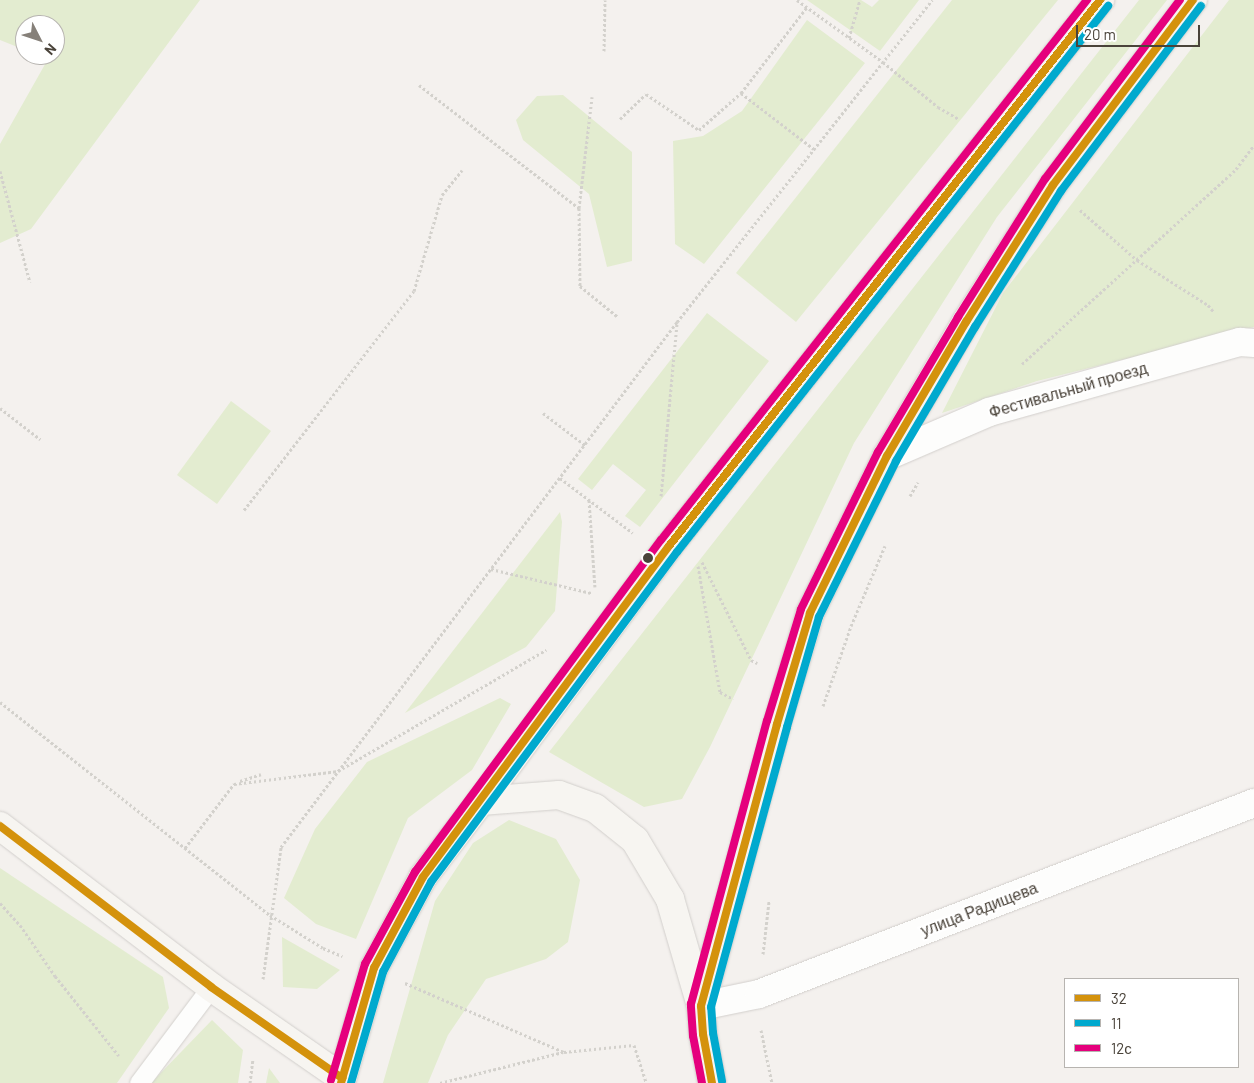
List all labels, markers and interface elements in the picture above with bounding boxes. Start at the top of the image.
north arrow [15,15,65,65]
scale bar [1079,15,1203,47]
text: 20 m [1084,25,1116,43]
text: N [41,40,60,59]
street label: Фестивальный проезд [987,358,1149,422]
unlabelled marker [643,553,653,563]
street label: улица Радищева [918,878,1040,940]
legend [1064,978,1239,1068]
text: 32 [1111,989,1127,1007]
text: 11 [1111,1014,1122,1032]
text: 12с [1111,1039,1132,1057]

